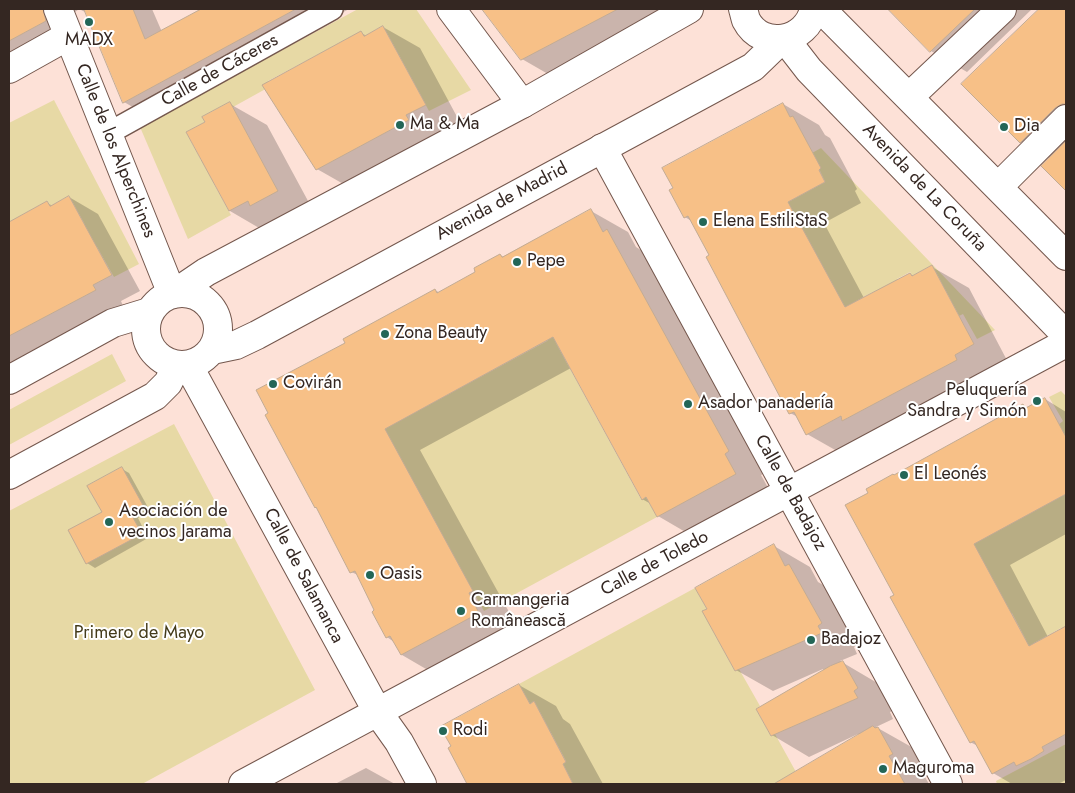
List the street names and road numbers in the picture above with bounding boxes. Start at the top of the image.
street label: Calle de Cáceres [158,30,282,112]
street label: Calle de los Alperchines [70,61,160,241]
street label: Avenida de La Coruña [857,120,991,256]
street label: Avenida de Madrid [433,158,571,246]
street label: Calle de Badajoz [749,431,831,555]
street label: Calle de Salamanca [258,505,348,647]
street label: Calle de Toledo [597,527,713,601]

